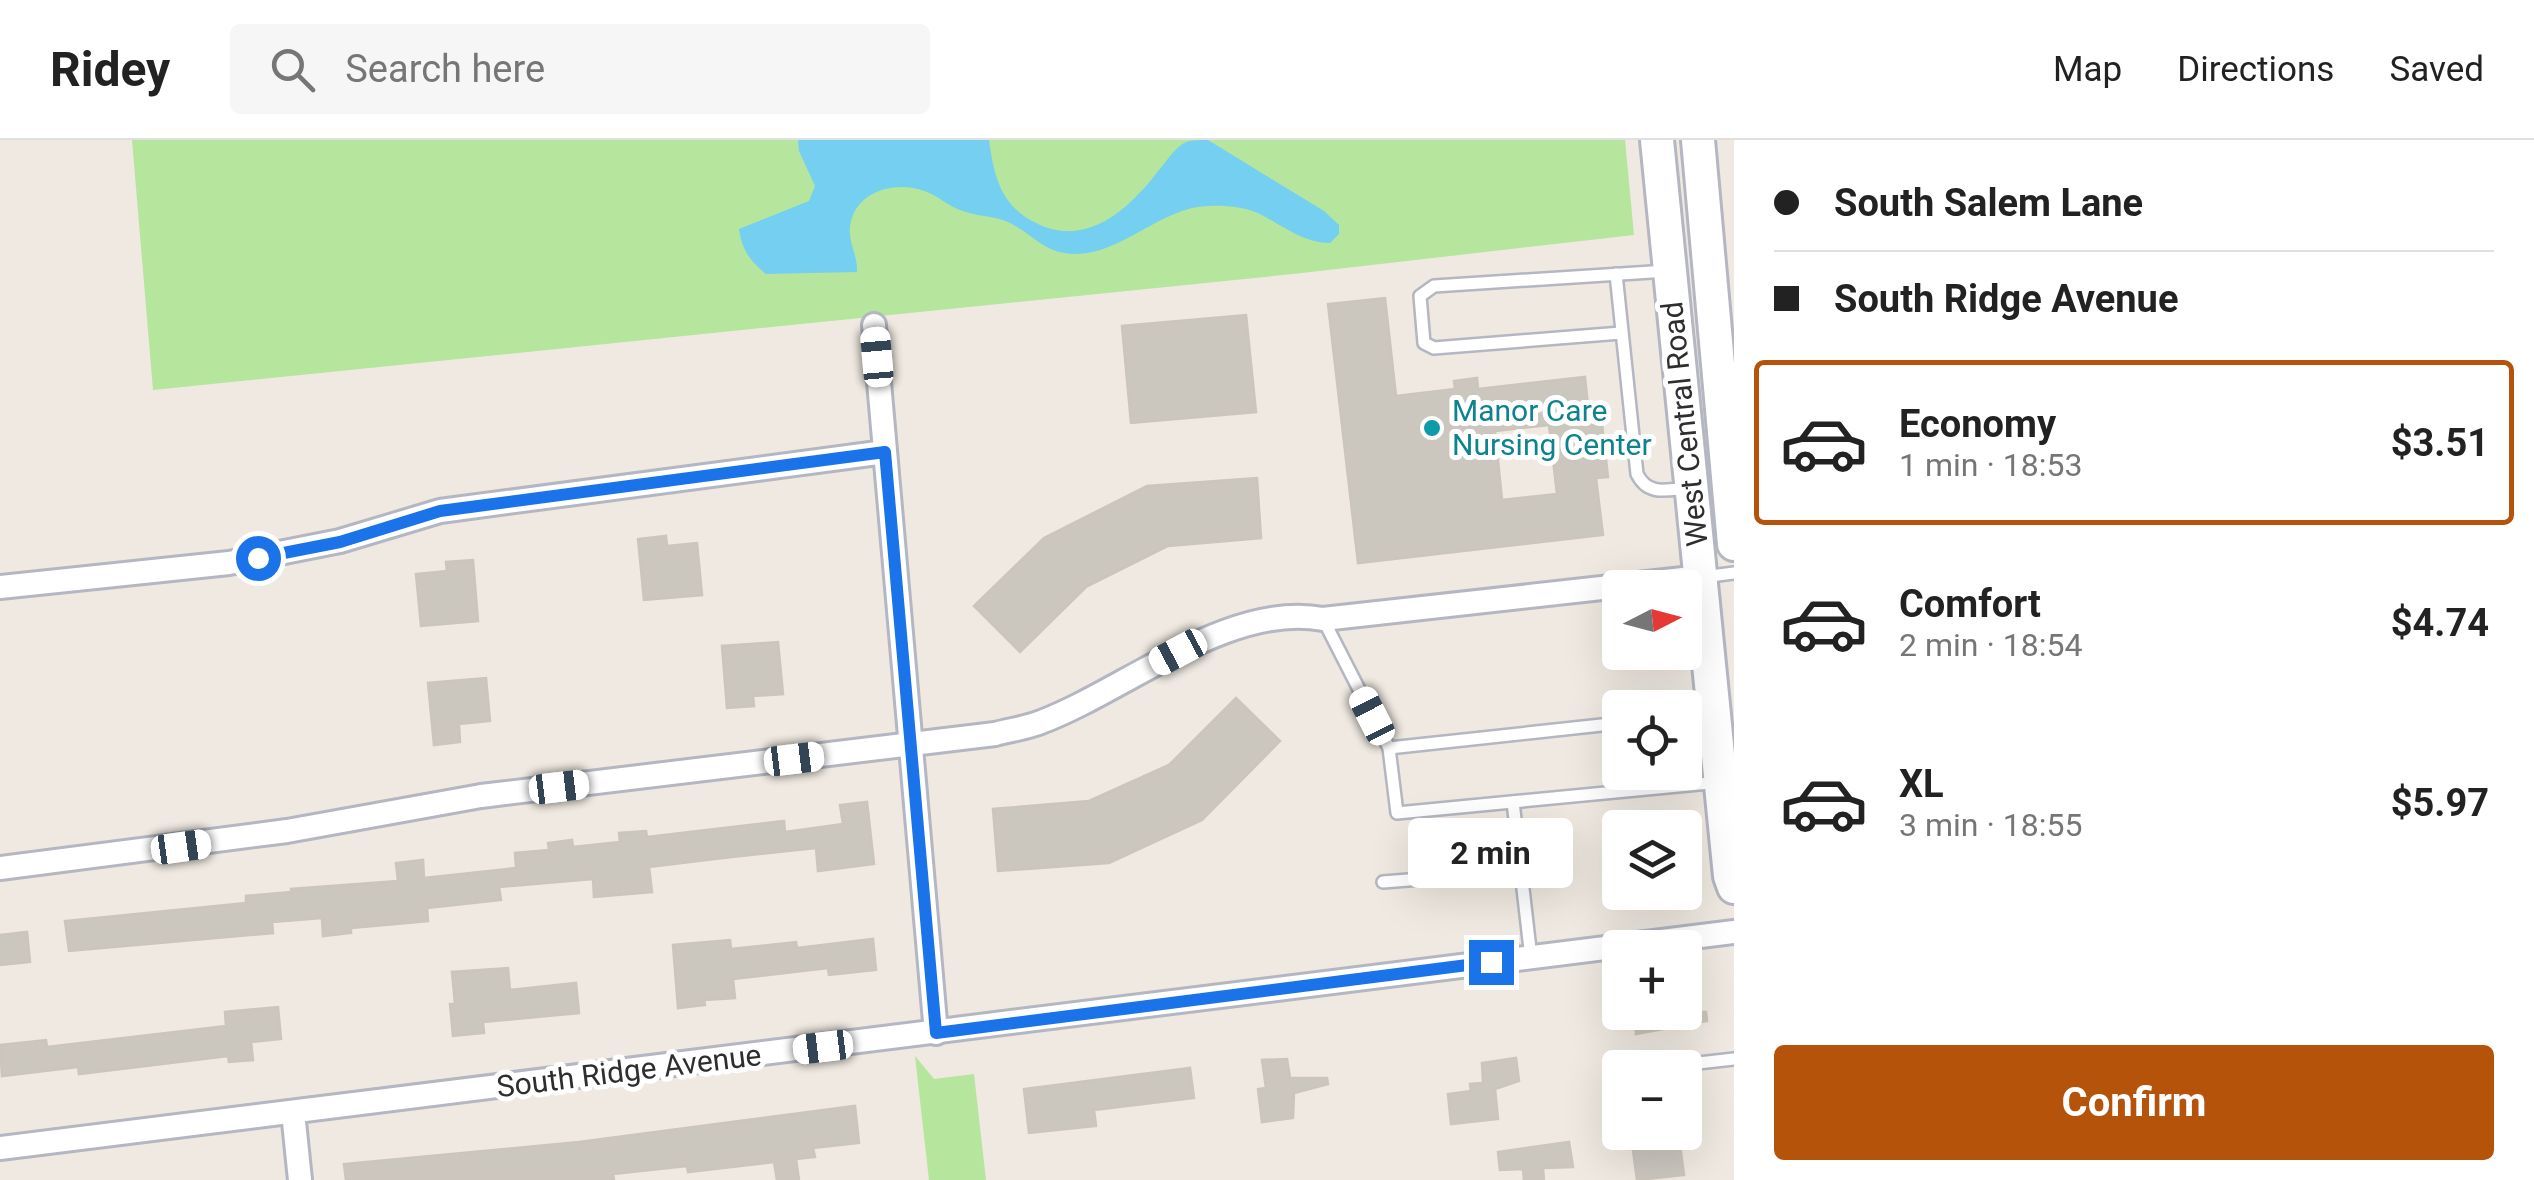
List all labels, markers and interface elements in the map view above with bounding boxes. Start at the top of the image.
search box [230,24,930,114]
text: Ridey [50,41,170,98]
icon: search [265,42,320,97]
text: Search here [345,47,545,91]
text: Map [2053,49,2122,90]
text: Directions [2177,49,2334,90]
text: Saved [2389,49,2484,90]
text: South Salem Lane [1834,181,2143,225]
text: South Ridge Avenue [1834,277,2178,321]
street label: West Central Road [1654,300,1715,548]
car [859,326,895,388]
place label: Manor Care Nursing Center [1452,393,1652,462]
icon: car [1779,398,1869,488]
text: Economy [1899,402,2056,446]
marker: Manor Care Nursing Center [1421,417,1443,439]
text: $3.51 [2391,421,2489,465]
text: 1 min · 18:53 [1899,446,2082,484]
route start [236,536,281,581]
north arrow [1602,570,1702,670]
map controls [1602,570,1702,1150]
icon: car [1779,578,1869,668]
text: Comfort [1899,582,2041,626]
text: $4.74 [2391,601,2489,645]
car [1144,625,1212,679]
text: 2 min · 18:54 [1899,626,2082,664]
car [1345,682,1399,750]
button: locate [1602,690,1702,790]
car [762,740,826,778]
icon: car [1779,758,1869,848]
text: XL [1899,762,1944,806]
car [527,768,591,806]
text: $5.97 [2391,781,2489,825]
text: 3 min · 18:55 [1899,806,2082,844]
button: layers [1602,810,1702,910]
callout: 2 min [1408,817,1574,887]
car [149,828,213,866]
text: 2 min [1450,834,1531,872]
button: + [1602,930,1702,1030]
route end [1469,940,1514,985]
car [791,1028,855,1066]
street label: South Ridge Avenue [495,1037,763,1104]
button: Confirm [1774,1045,2494,1160]
button: − [1602,1050,1702,1150]

